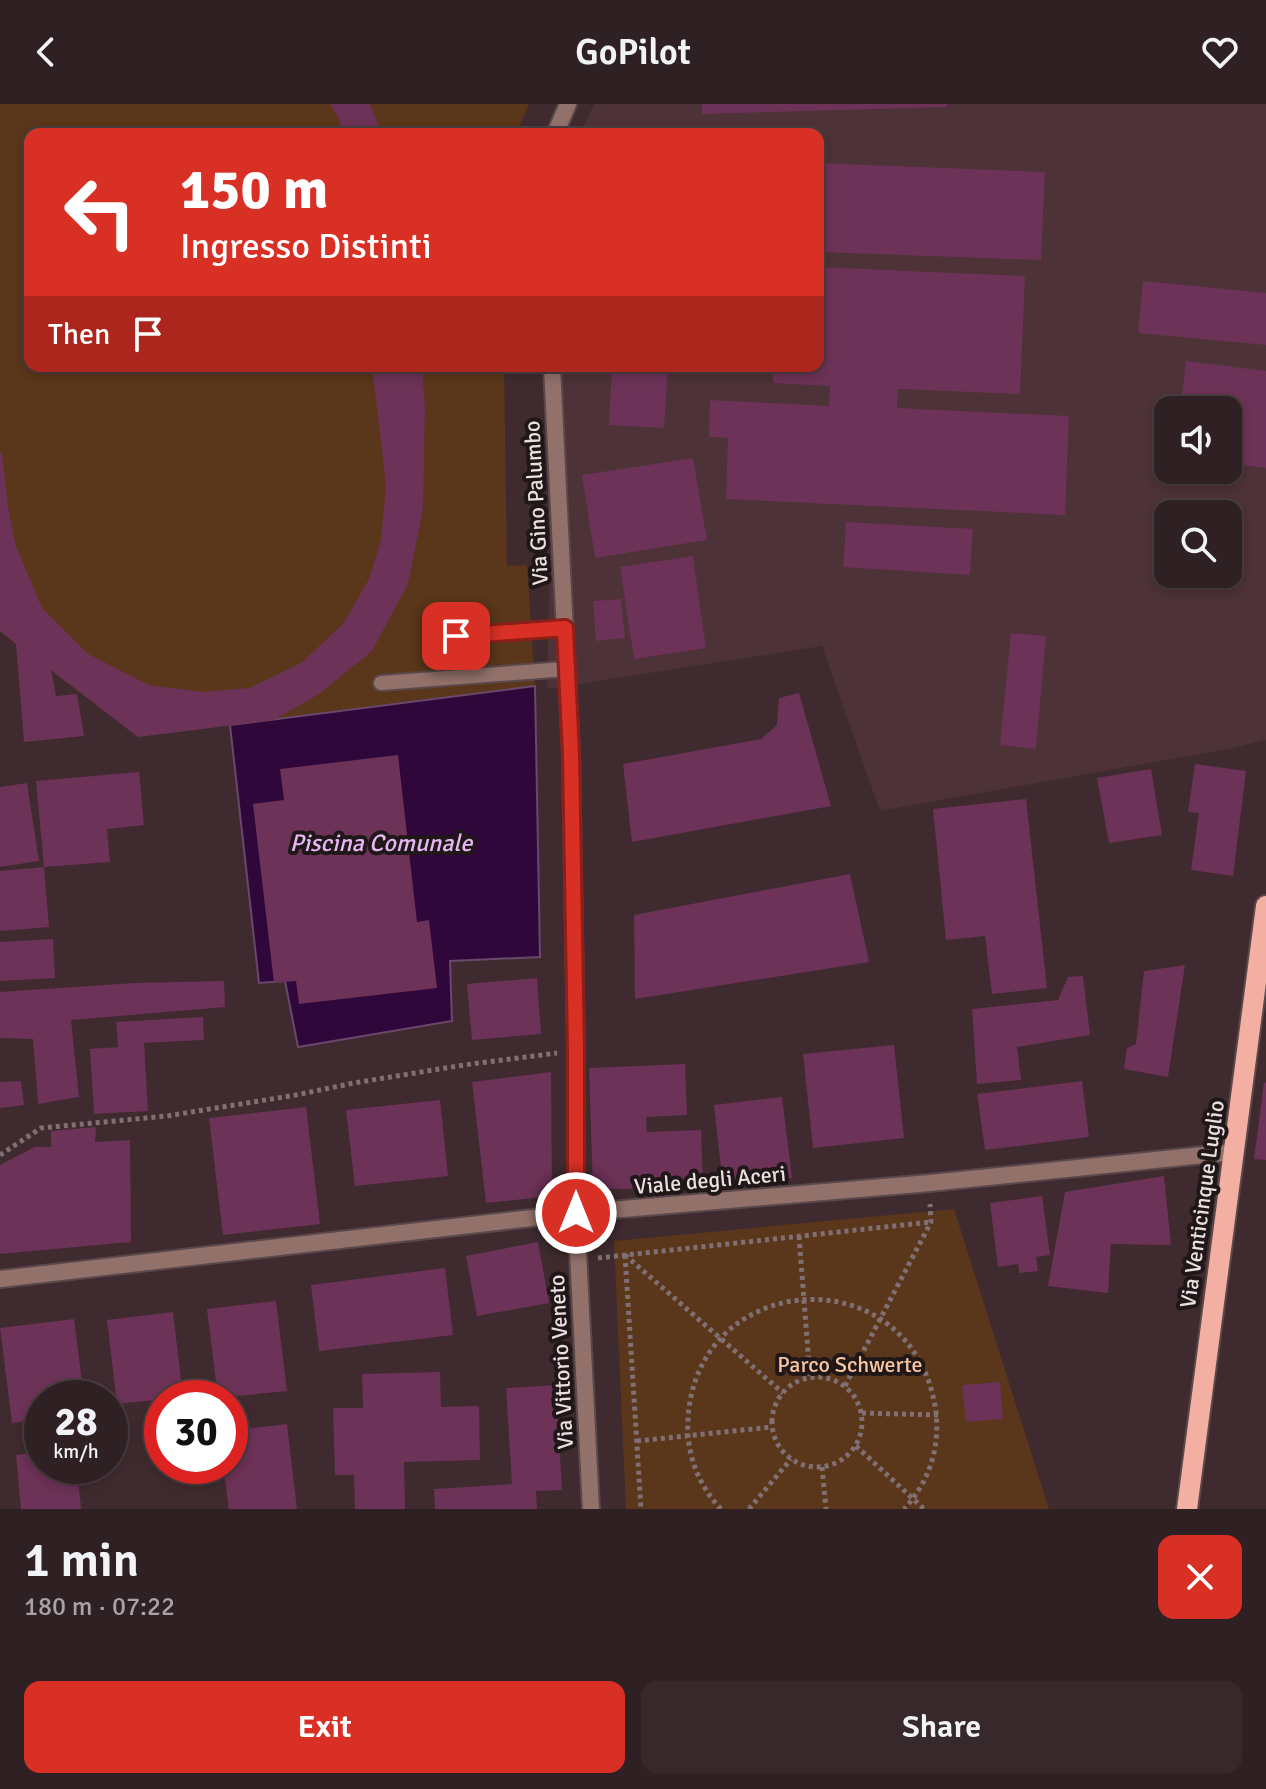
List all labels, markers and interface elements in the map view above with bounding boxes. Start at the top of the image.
icon: back [24,30,68,74]
text: GoPilot [575,30,691,75]
icon: heart [1198,30,1242,74]
text: 150 m [180,155,328,224]
icon: left [48,160,152,264]
text: Ingresso Distinti [180,224,432,269]
icon: arrive [126,312,170,356]
text: Then [48,316,110,353]
map controls [1154,396,1242,588]
button: sound [1154,396,1242,484]
street label: Via Gino Palumbo [518,420,554,586]
button: search [1154,500,1242,588]
pin [422,602,490,670]
icon: arrive [434,614,478,658]
water label: Piscina Comunale [290,828,473,858]
street label: Via Venticinque Luglio [1174,1098,1230,1310]
street label: Viale degli Aceri [633,1160,787,1200]
position arrow [534,1171,618,1255]
street label: Via Vittorio Veneto [543,1274,579,1450]
park label: Parco Schwerte [777,1351,923,1378]
speed limit sign: 30 [144,1380,248,1484]
text: 28 [54,1397,98,1447]
text: km/h [53,1439,99,1464]
text: 1 min [24,1531,139,1590]
button: close [1158,1535,1242,1619]
text: 180 m · 07:22 [24,1591,175,1623]
button: Exit [24,1681,625,1773]
button: Share [641,1681,1242,1773]

